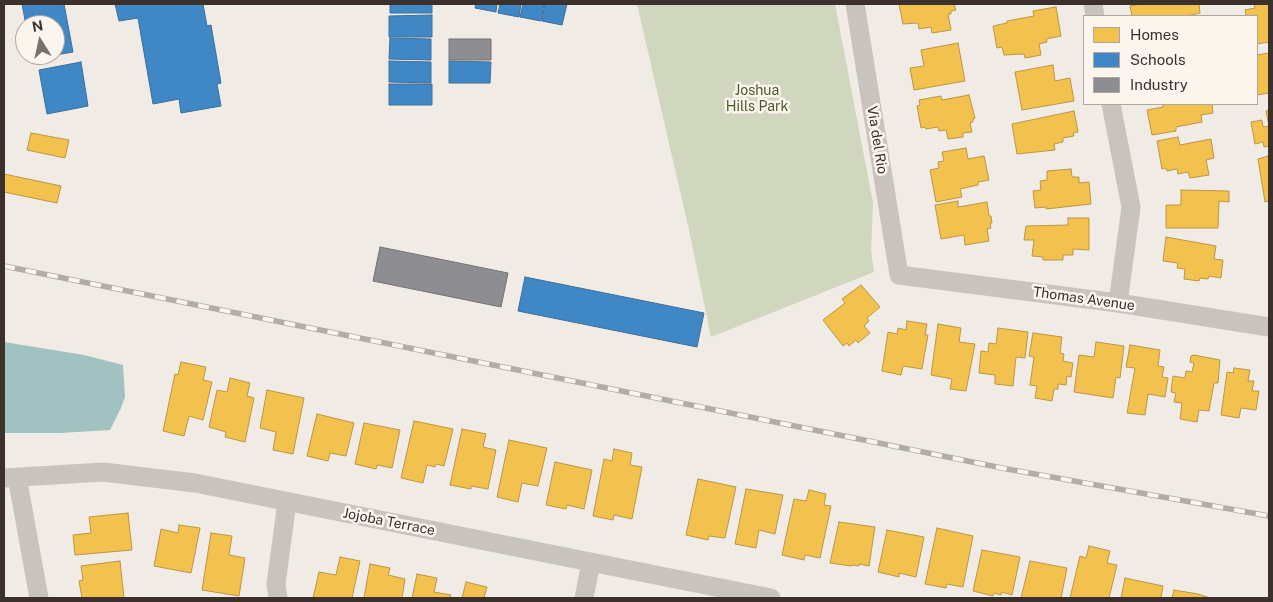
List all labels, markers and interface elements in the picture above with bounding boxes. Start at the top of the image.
north arrow [15,15,65,65]
legend [1083,15,1258,105]
text: N [31,17,44,35]
text: Homes [1130,26,1179,43]
text: Schools [1130,51,1186,68]
text: Industry [1130,76,1188,93]
park label: Joshua Hills Park [726,83,788,115]
street label: Via del Rio [863,105,891,175]
street label: Thomas Avenue [1032,284,1136,314]
street label: Jojoba Terrace [341,505,437,539]

